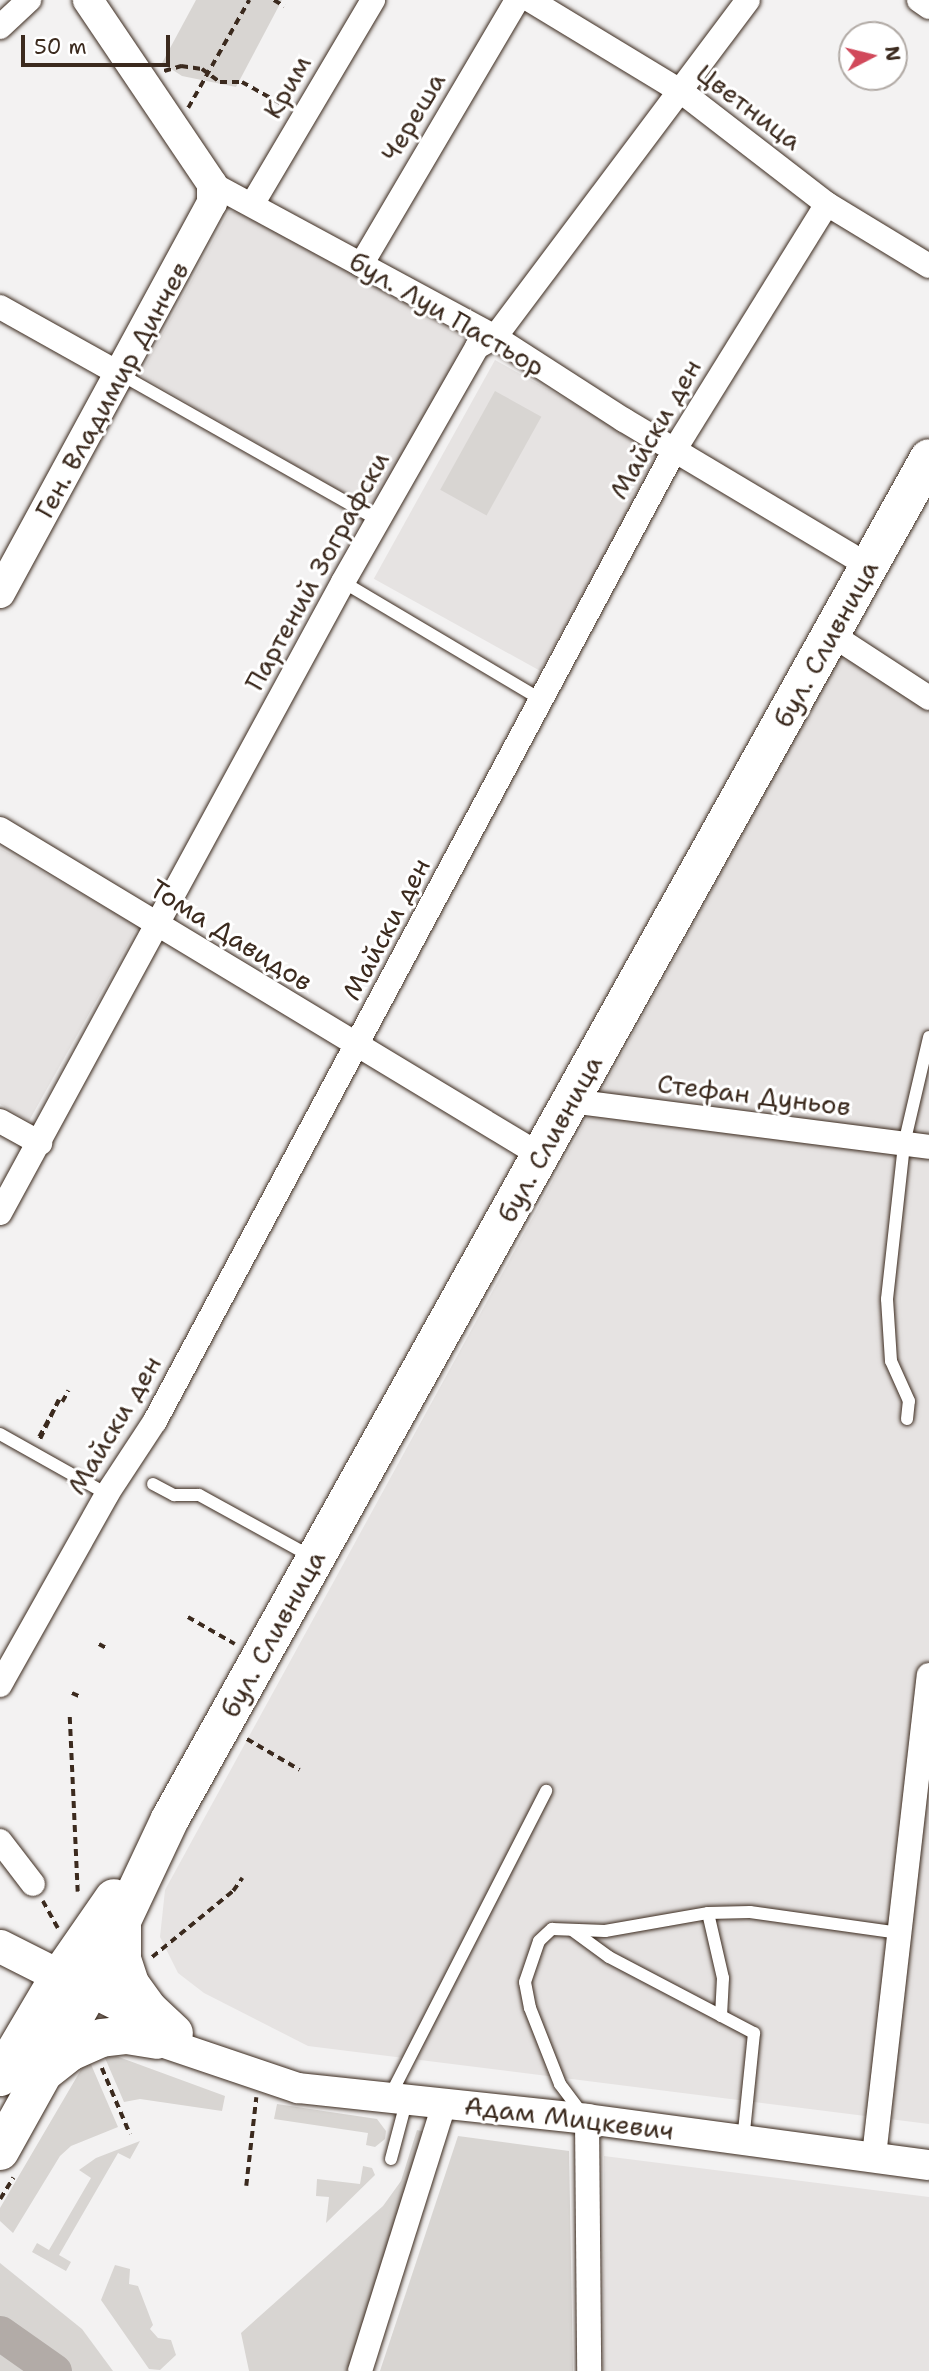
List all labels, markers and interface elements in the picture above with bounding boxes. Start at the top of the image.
scale bar [24,21,173,65]
north arrow [838,21,908,91]
text: 50 m [34,33,87,61]
text: N [879,45,906,63]
street label: Крим [257,50,317,124]
street label: Цветница [690,57,808,157]
street label: Череша [374,67,452,167]
street label: бул. Луи Пастьор [344,245,550,383]
street label: Ген. Владимир Динчев [28,256,196,524]
street label: Майски ден [602,354,708,504]
street label: Партений Зографски [238,446,396,696]
street label: бул. Сливница [767,555,885,733]
street label: Майски ден [336,853,436,1005]
street label: Тома Давидов [144,873,318,997]
street label: бул. Сливница [491,1050,609,1228]
street label: Стефан Дуньов [655,1068,853,1122]
street label: Майски ден [60,1350,168,1500]
street label: бул. Сливница [214,1545,332,1723]
street label: Адам Мицкевич [463,2090,675,2146]

